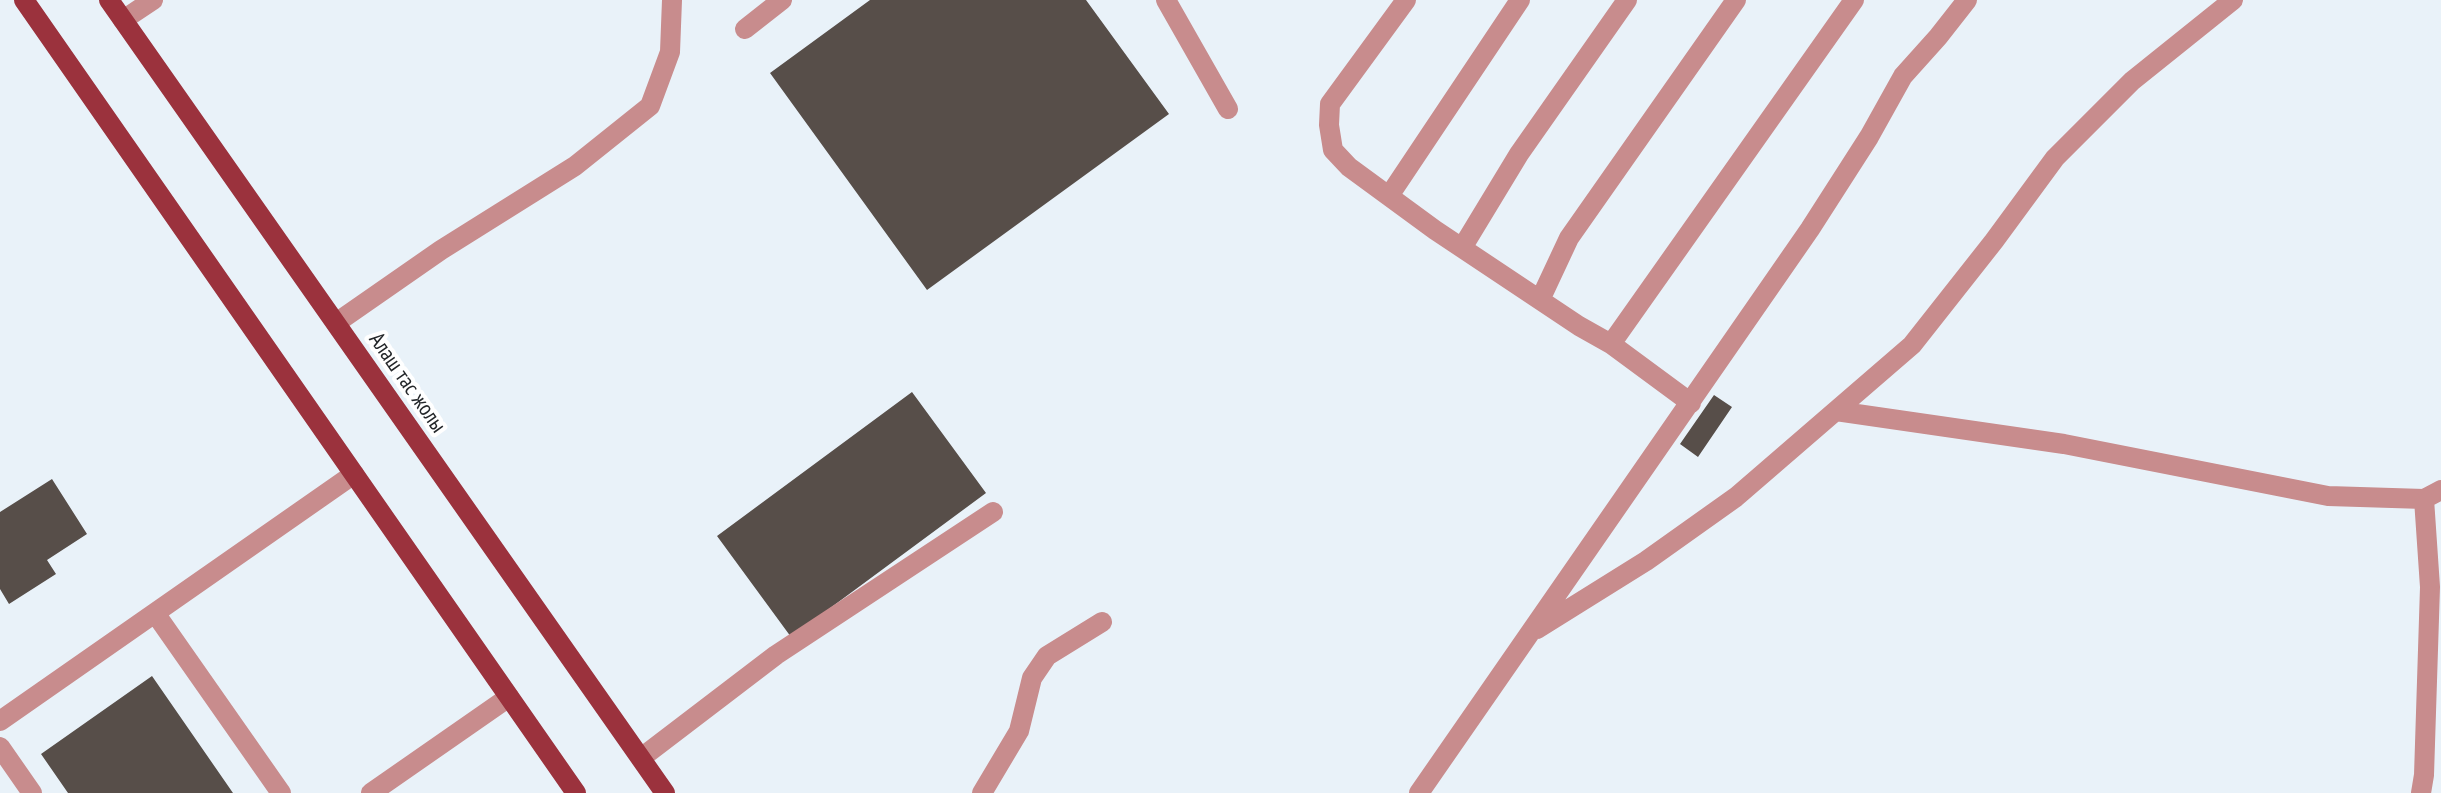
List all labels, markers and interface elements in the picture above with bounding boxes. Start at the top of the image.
street label: Алаш тас жолы [363,328,451,438]

